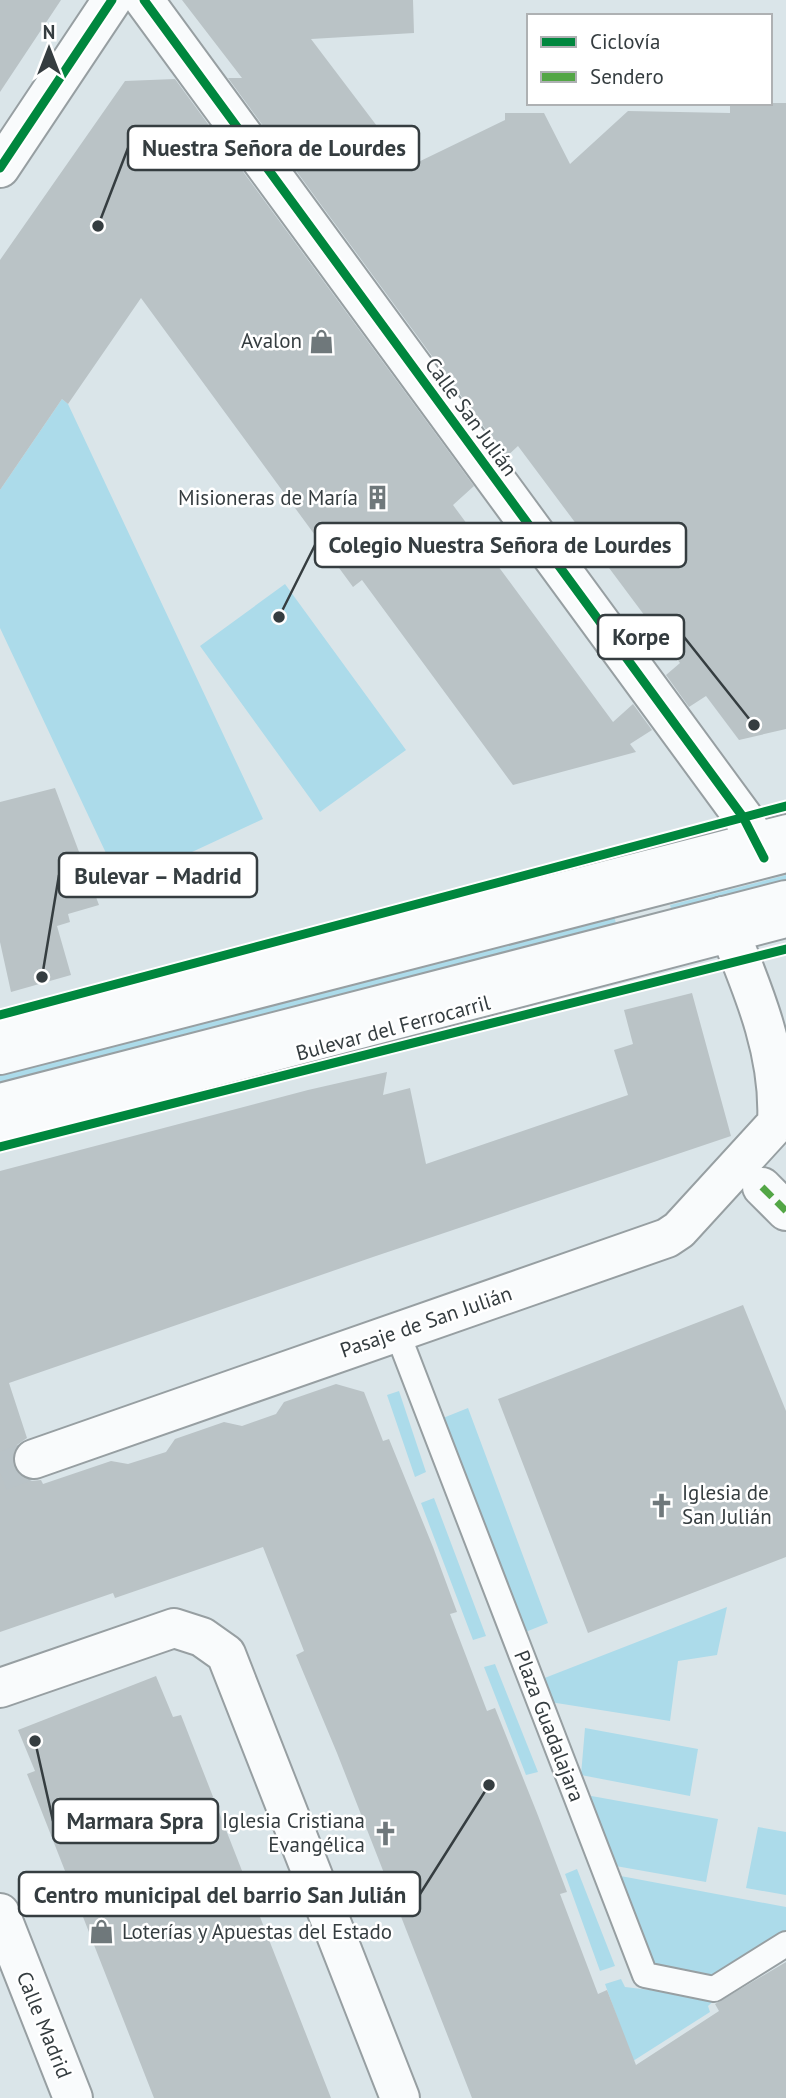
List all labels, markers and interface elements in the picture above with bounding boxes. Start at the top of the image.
north arrow [14,14,84,84]
legend [527,14,772,105]
text: N [43,20,55,44]
text: Ciclovía [590,28,660,55]
text: Sendero [590,63,664,90]
callout: Nuestra Señora de Lourdes [128,126,419,170]
text: Nuestra Señora de Lourdes [142,133,406,162]
place label: Avalon [241,327,302,354]
shop icon: Avalon [308,327,336,355]
street label: Calle San Julián [419,352,524,481]
place label: Misioneras de María [178,484,358,511]
building icon: Misioneras de María [364,484,392,512]
callout: Colegio Nuestra Señora de Lourdes [315,523,686,567]
text: Colegio Nuestra Señora de Lourdes [328,530,672,559]
callout: Korpe [598,615,684,659]
text: Korpe [612,622,670,651]
callout: Bulevar – Madrid [59,853,257,897]
text: Bulevar – Madrid [74,861,242,890]
street label: Bulevar del Ferrocarril [293,989,493,1066]
street label: Pasaje de San Julián [336,1279,515,1364]
place label: Iglesia de San Julián [682,1479,772,1530]
church icon: Iglesia de San Julián [648,1491,676,1519]
street label: Plaza Guadalajara [508,1646,591,1805]
callout: Marmara Spra [53,1799,218,1843]
text: Marmara Spra [66,1806,204,1835]
place label: Iglesia Cristiana Evangélica [222,1807,365,1858]
church icon: Iglesia Cristiana Evangélica [371,1819,399,1847]
callout: Centro municipal del barrio San Julián [19,1872,420,1916]
text: Centro municipal del barrio San Julián [34,1880,406,1909]
shop icon: Loterías y Apuestas del Estado [88,1918,116,1946]
place label: Loterías y Apuestas del Estado [122,1918,392,1945]
street label: Calle Madrid [11,1967,78,2082]

